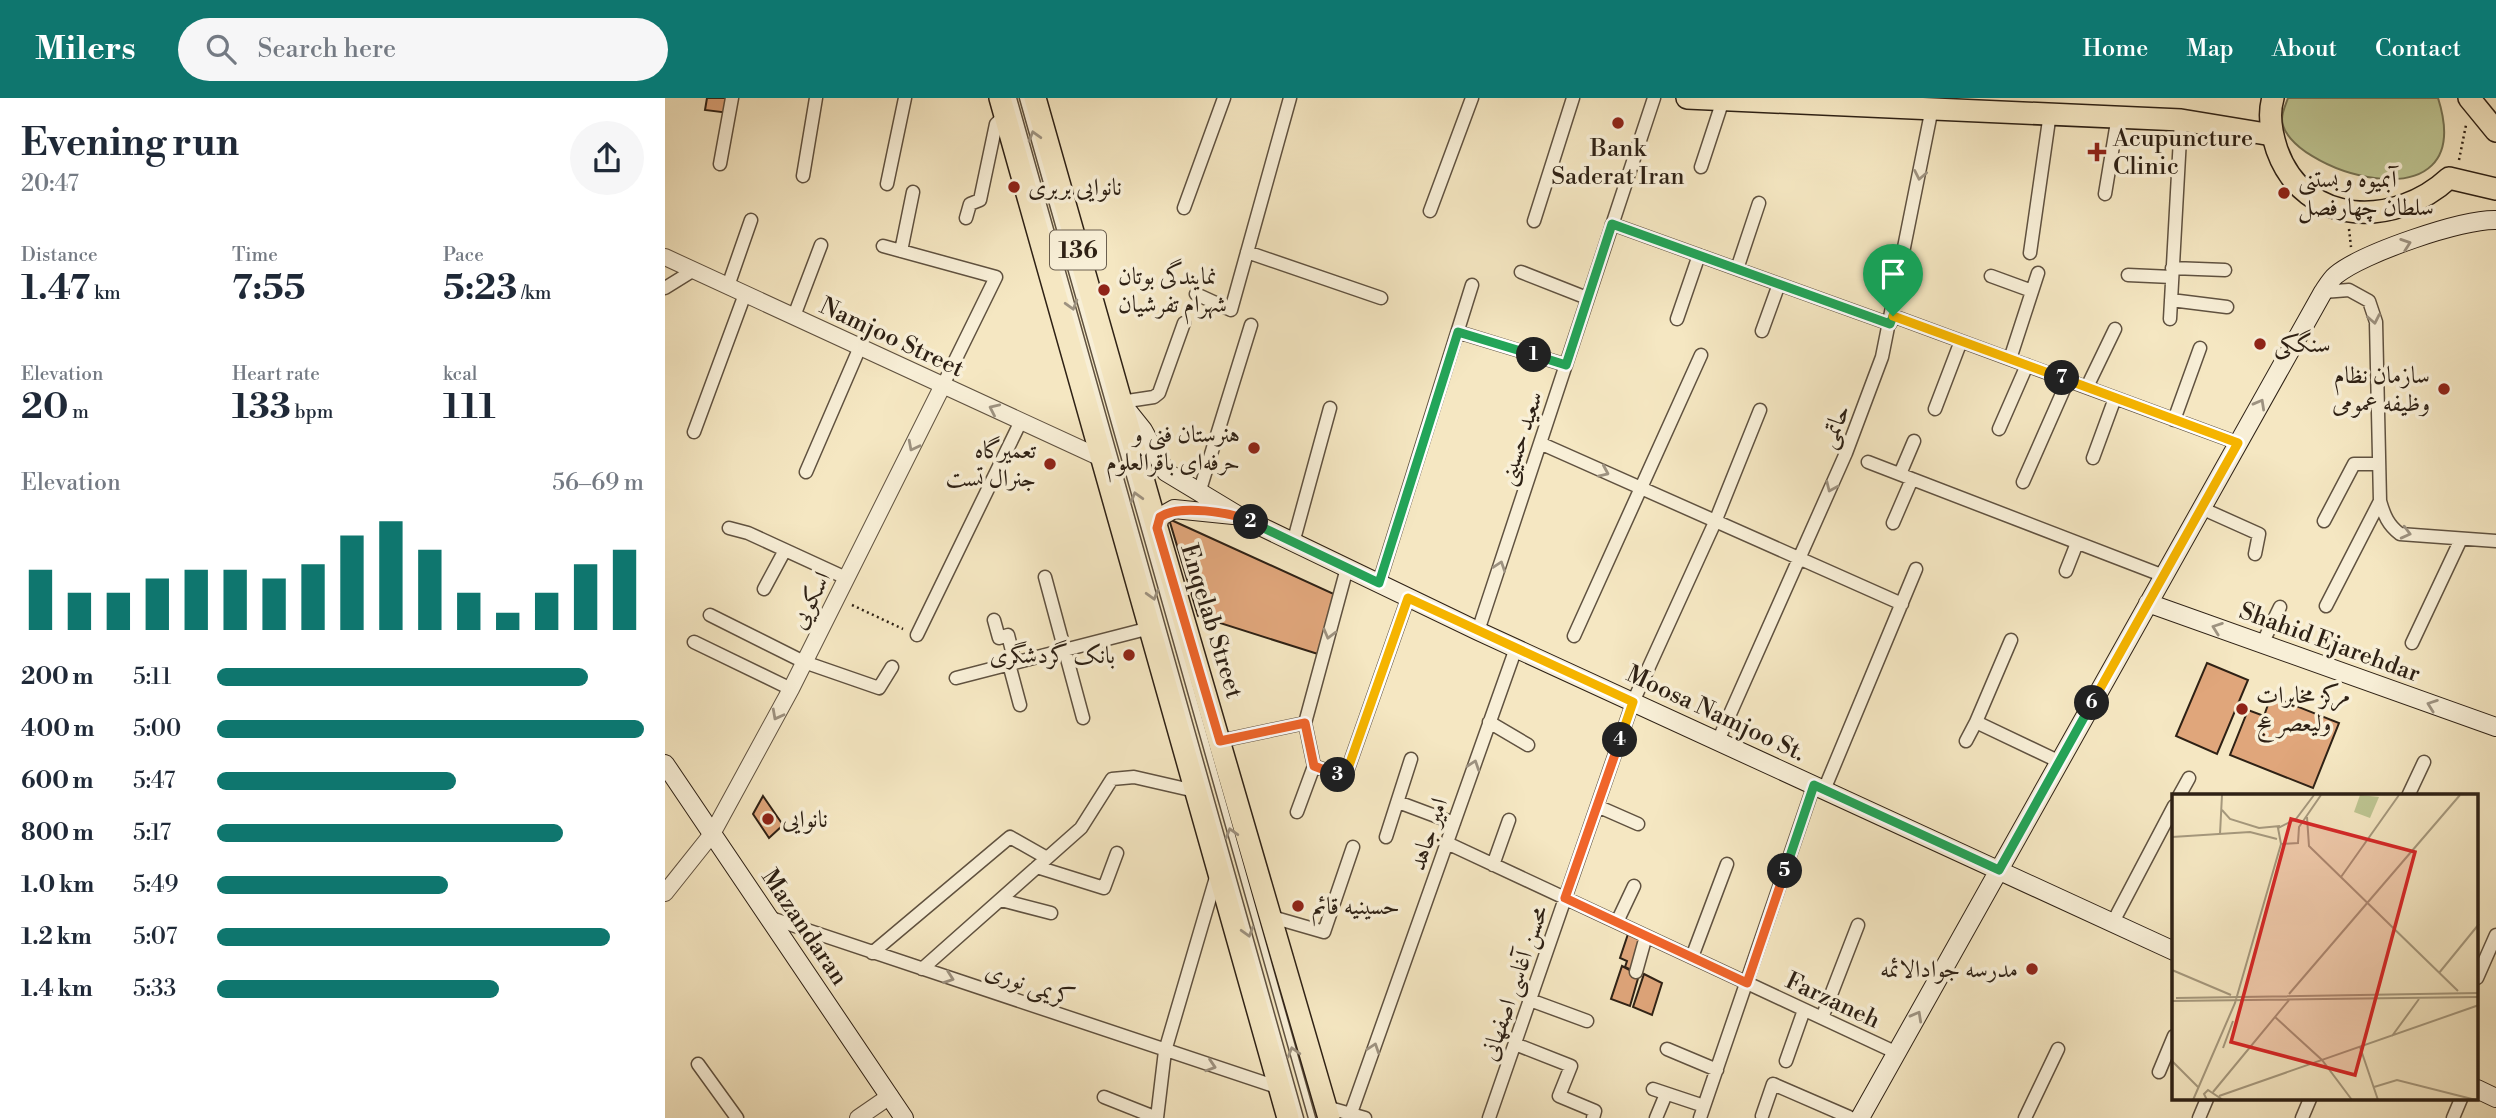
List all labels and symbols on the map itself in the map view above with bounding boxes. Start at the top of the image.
marker: Bank Saderat Iran [1610,115,1626,131]
place label: Acupuncture Clinic [2112,124,2253,182]
one-way arrow [1027,131,1042,143]
place label: Bank Saderat Iran [1551,134,1685,192]
marker: Acupuncture Clinic [2087,142,2107,162]
place label: آبمیوه و بستنی سلطان چهارفصل [2298,165,2434,224]
one-way arrow [1913,169,1928,181]
place label: نانوایی بربری [1028,173,1122,203]
marker: نانوایی بربری [1006,179,1022,195]
marker: آبمیوه و بستنی سلطان چهارفصل [2276,185,2292,201]
road number: 136 [1050,230,1106,270]
one-way arrow [2399,238,2412,252]
pin [1863,244,1923,316]
place label: نمایندگی بوتان شهرام تفرشیان [1118,258,1227,325]
marker: نمایندگی بوتان شهرام تفرشیان [1096,282,1112,298]
street label: Namjoo Street [815,291,969,385]
one-way arrow [1063,299,1078,311]
one-way arrow [2365,313,2380,325]
place label: سنگکی [2274,329,2331,360]
marker: سنگکی [2252,336,2268,352]
pin: 1 [1517,338,1551,372]
pin: 7 [2045,360,2079,396]
place label: سازمان نظام وظیفه عمومی [2332,361,2430,419]
marker: سازمان نظام وظیفه عمومی [2436,381,2452,397]
street label: سعید حسینی [1492,387,1551,489]
one-way arrow [2252,399,2265,412]
street label: حاتمی [1812,400,1858,453]
one-way arrow [989,403,1002,417]
place label: هنرستان فنی و حرفه‌ای باقرالعلوم [1106,420,1240,483]
place label: تعمیرگاه جنرال تست [945,435,1036,494]
one-way arrow [907,439,921,451]
marker: هنرستان فنی و حرفه‌ای باقرالعلوم [1246,440,1262,456]
marker: تعمیرگاه جنرال تست [1042,456,1058,472]
one-way arrow [1597,464,1609,478]
one-way arrow [1825,480,1839,492]
one-way arrow [1129,491,1144,503]
pin: 2 [1233,504,1269,540]
one-way arrow [2399,525,2411,539]
street label: Enqelab Street [1173,540,1249,703]
one-way arrow [1492,561,1506,573]
street label: اسکویی [784,567,838,634]
one-way arrow [1145,589,1159,601]
street label: Shahid Ejarehdar [2235,596,2424,690]
one-way arrow [2212,622,2224,636]
one-way arrow [1323,628,1337,640]
place label: بانک گردشگری [989,639,1115,671]
marker: بانک گردشگری [1121,647,1137,663]
street label: Moosa Namjoo St. [1621,659,1810,768]
place label: مرکز مخابرات ولیعصر عج [2256,681,2350,743]
pin: 6 [2075,686,2109,720]
one-way arrow [2426,699,2438,713]
marker: مرکز مخابرات ولیعصر عج [2234,701,2250,717]
one-way arrow [772,708,785,720]
pin: 4 [1602,722,1637,758]
pin: 3 [1321,758,1355,792]
one-way arrow [1466,759,1480,771]
street label: امیر جاهد [1403,794,1455,875]
inset map [2172,794,2479,1100]
place label: نانوایی [782,805,828,835]
marker: نانوایی [760,811,776,827]
one-way arrow [1225,828,1240,840]
pin: 5 [1767,854,1803,888]
street label: Mazandaran [754,864,854,991]
place label: حسینیه قائم [1312,892,1400,927]
marker: حسینیه قائم [1290,898,1306,914]
street label: محسن آغاسی اصفهانی [1474,901,1557,1065]
one-way arrow [1239,926,1254,938]
place label: مدرسه جوادالائمه [1880,955,2018,985]
street label: کریمی نوری [981,956,1078,1015]
marker: مدرسه جوادالائمه [2024,961,2040,977]
street label: Farzaneh [1780,966,1885,1036]
one-way arrow [942,970,954,984]
one-way arrow [1909,1010,1922,1023]
one-way arrow [1366,1043,1380,1055]
one-way arrow [1287,1047,1302,1059]
one-way arrow [1204,1058,1217,1072]

